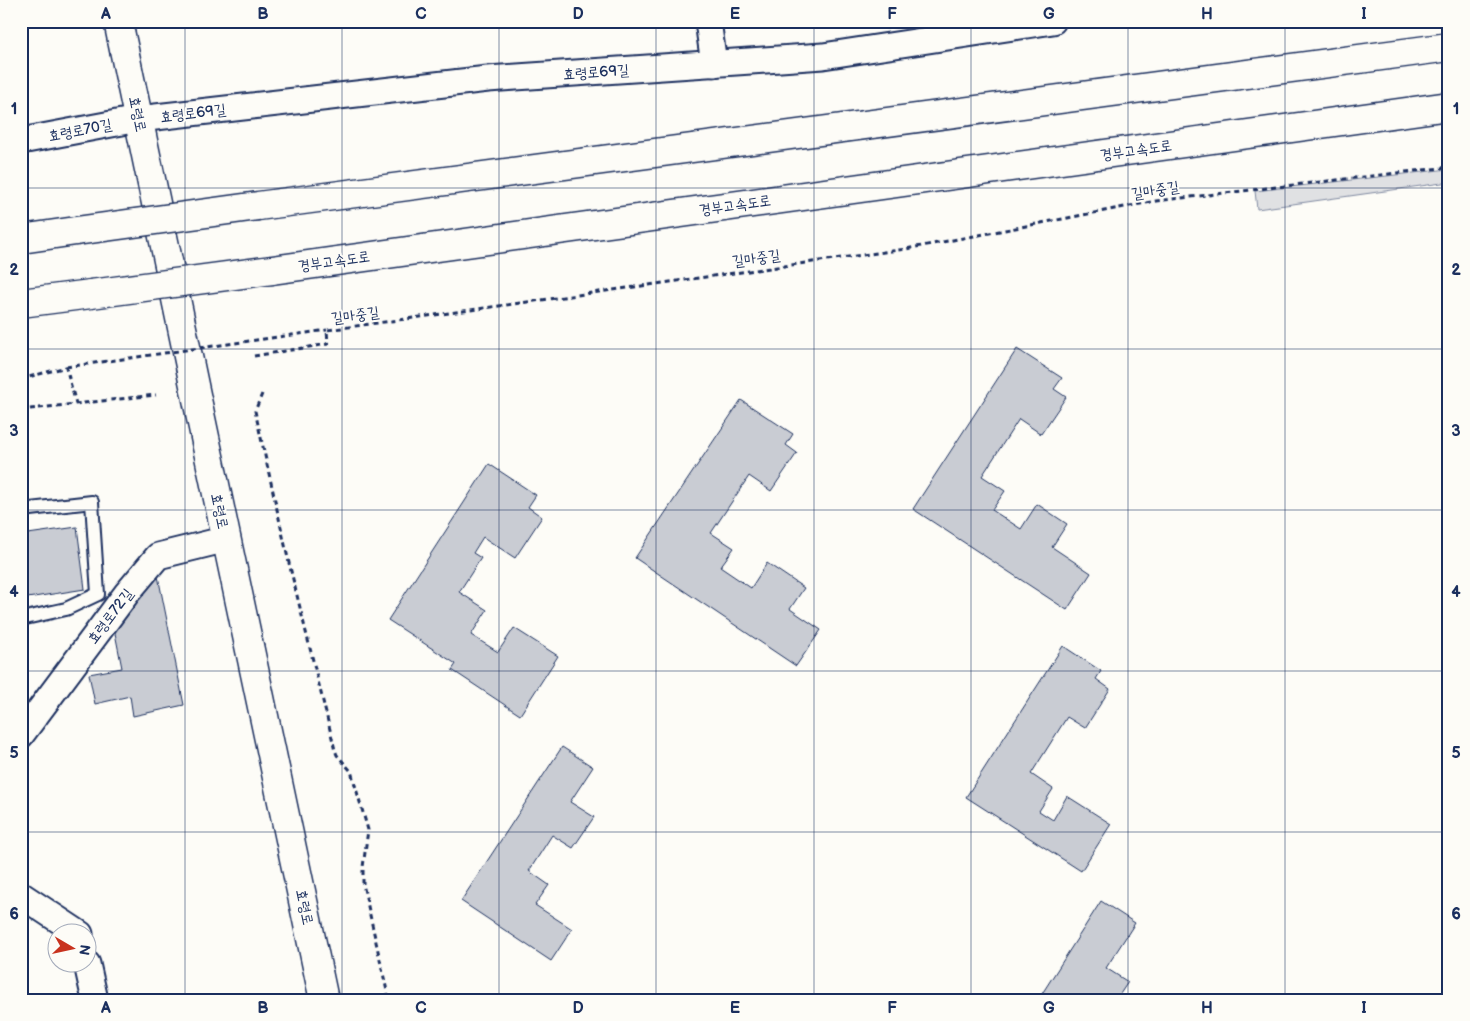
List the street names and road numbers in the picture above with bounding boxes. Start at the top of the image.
street label: 효령로69길 [562,61,630,84]
street label: 효령로 [124,94,151,134]
street label: 효령로69길 [159,100,227,127]
street label: 효령로70길 [47,115,114,146]
street label: 경부고속도로 [1099,136,1173,165]
street label: 길마중길 [1130,177,1180,204]
street label: 경부고속도로 [698,191,772,220]
street label: 길마중길 [731,246,781,271]
street label: 경부고속도로 [297,247,371,276]
street label: 길마중길 [330,303,380,328]
street label: 효령로 [206,491,233,531]
street label: 효령로72길 [83,585,137,648]
street label: 효령로 [291,887,318,927]

